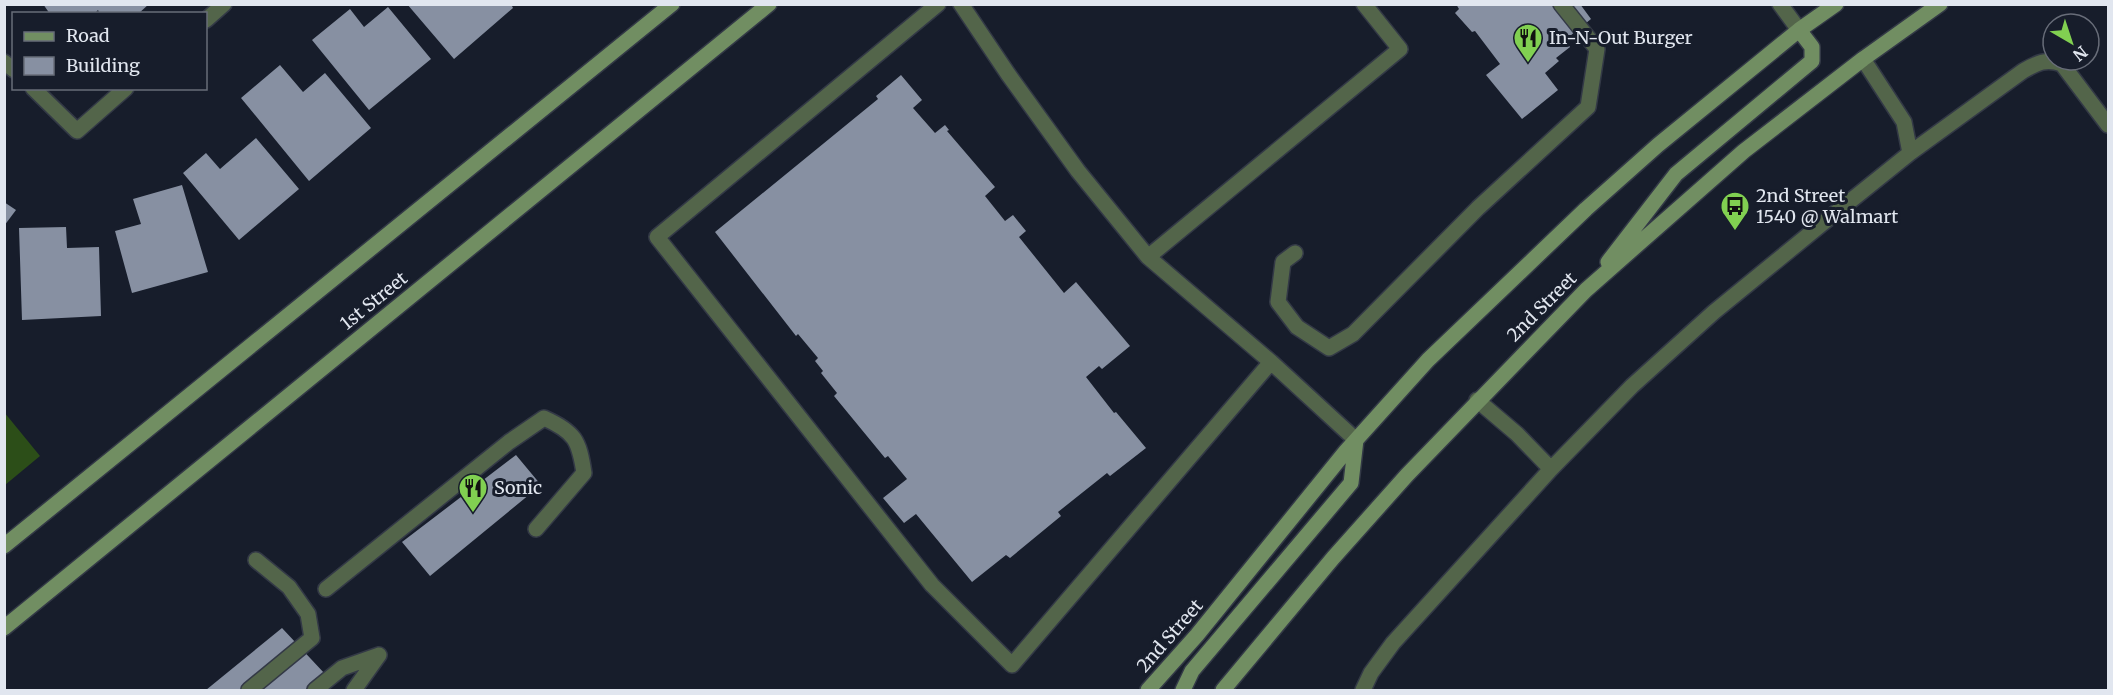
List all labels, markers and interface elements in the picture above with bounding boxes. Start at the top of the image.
legend [12,12,207,90]
north arrow [2041,12,2101,72]
restaurant icon: In-N-Out Burger [1512,22,1544,64]
text: Road [66,24,110,47]
place label: In-N-Out Burger [1549,26,1693,49]
text: N [2069,42,2092,66]
text: Building [66,54,140,77]
place label: 2nd Street 1540 @ Walmart [1756,184,1898,228]
bus stop icon: 2nd Street 1540 @ Walmart [1719,190,1751,232]
street label: 1st Street [335,267,412,335]
street label: 2nd Street [1502,267,1581,346]
restaurant icon: Sonic [457,472,489,514]
place label: Sonic [494,476,542,499]
street label: 2nd Street [1132,594,1208,677]

